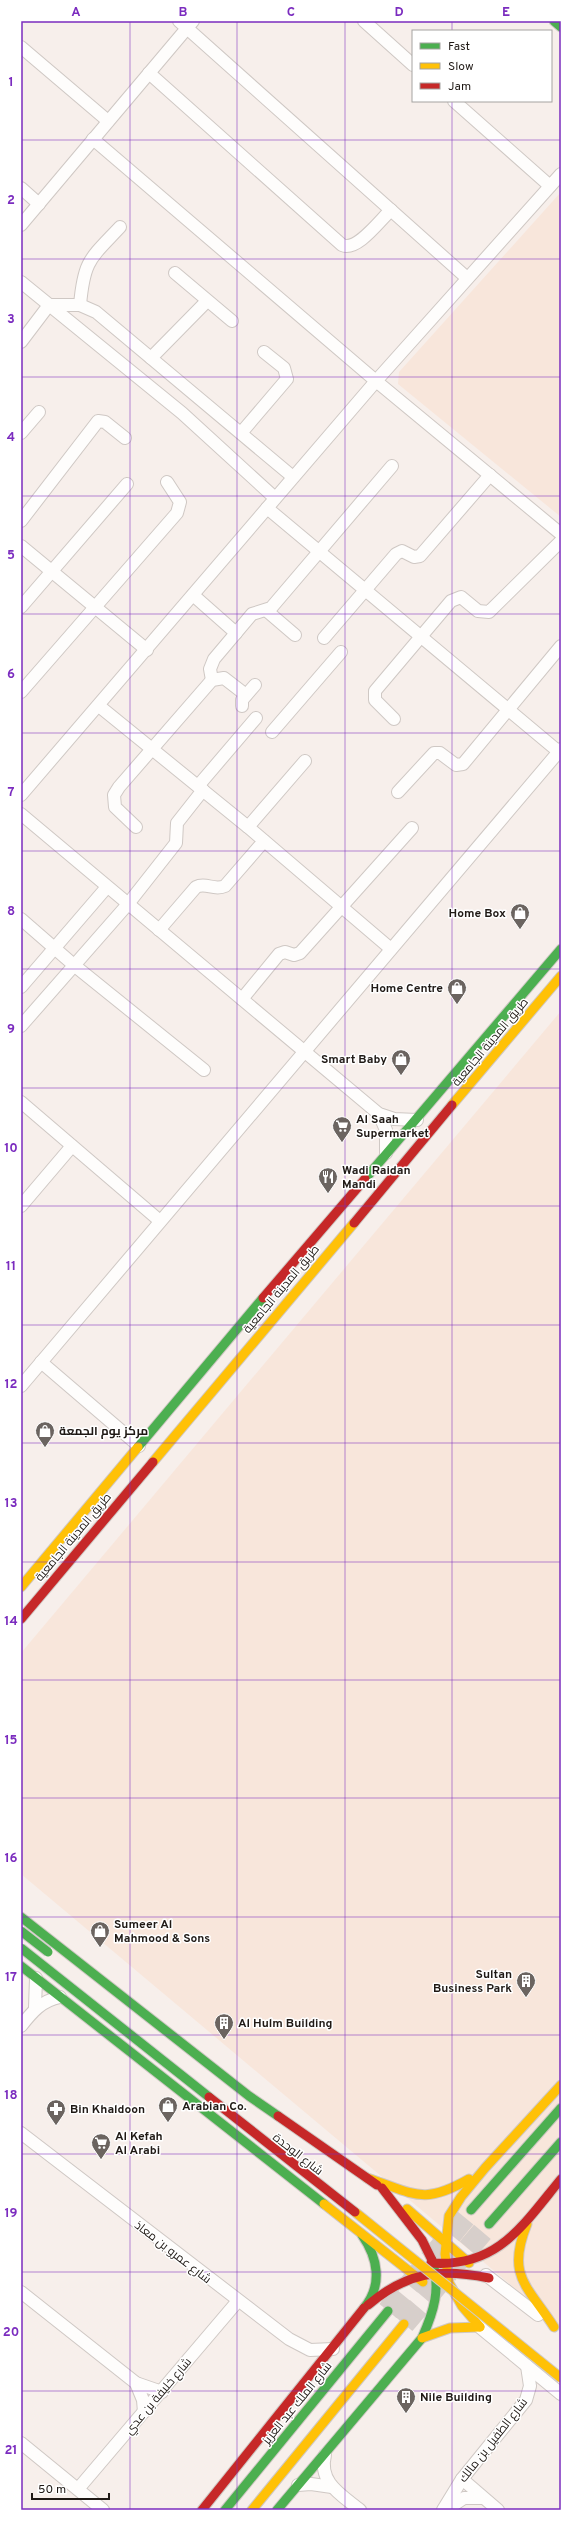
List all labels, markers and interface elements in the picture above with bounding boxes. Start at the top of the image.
text: A [71,5,81,21]
text: B [179,5,188,21]
text: C [287,5,295,21]
text: D [394,5,404,21]
text: E [502,5,510,21]
legend [412,30,552,102]
text: Fast [448,39,470,55]
text: Slow [448,59,474,75]
text: 1 [8,75,14,91]
text: Jam [448,79,471,95]
text: 2 [7,193,15,209]
text: 3 [7,312,15,328]
text: 4 [7,430,15,446]
text: 5 [7,548,15,564]
text: 6 [7,667,15,683]
text: 7 [8,785,15,801]
shop icon: Home Box [509,902,531,930]
text: 8 [7,904,15,920]
place label: Home Box [449,906,506,922]
shop icon: Home Centre [446,977,468,1005]
place label: Home Centre [371,981,443,997]
street label: طريق المدينة الجامعية [449,995,533,1090]
text: 9 [7,1022,15,1038]
shop icon: Smart Baby [390,1048,412,1076]
place label: Smart Baby [321,1052,387,1068]
place label: Al Saah Supermarket [356,1112,429,1142]
supermarket icon: Al Saah Supermarket [331,1115,353,1143]
text: 10 [4,1141,18,1157]
place label: Wadi Raidan Mandi [342,1163,411,1193]
restaurant icon: Wadi Raidan Mandi [317,1166,339,1194]
street label: طريق المدينة الجامعية [240,1242,324,1337]
text: 11 [6,1259,16,1275]
text: 12 [4,1377,18,1393]
shop icon: مركز يوم الجمعة [34,1420,56,1448]
place label: مركز يوم الجمعة [59,1424,148,1440]
street label: طريق المدينة الجامعية [32,1490,116,1585]
text: 13 [5,1496,18,1512]
text: 14 [4,1614,18,1630]
text: 15 [4,1733,18,1749]
text: 16 [4,1851,18,1867]
place label: Sumeer Al Mahmood & Sons [114,1917,210,1947]
shop icon: Sumeer Al Mahmood & Sons [89,1920,111,1948]
place label: Sultan Business Park [433,1967,512,1997]
text: 17 [5,1970,17,1986]
building icon: Sultan Business Park [515,1970,537,1998]
building icon: Al Hulm Building [213,2012,235,2040]
place label: Al Hulm Building [238,2016,333,2032]
text: 18 [4,2088,18,2104]
shop icon: Arabian Co. [157,2095,179,2123]
pharmacy icon: Bin Khaldoon [45,2098,67,2126]
place label: Arabian Co. [182,2099,247,2115]
place label: Bin Khaldoon [70,2102,145,2118]
place label: Al Kefah Al Arabi [115,2129,163,2159]
street label: شارع الوحدة [269,2130,326,2179]
supermarket icon: Al Kefah Al Arabi [90,2132,112,2160]
text: 19 [4,2206,18,2222]
street label: شارع عمرو بن معاذ [131,2218,214,2288]
text: 20 [3,2325,19,2341]
street label: شارع خليفة بن عدي [122,2355,197,2439]
street label: شارع الملك عبد العزيز [259,2359,336,2449]
building icon: Nile Building [395,2386,417,2414]
place label: Nile Building [420,2390,492,2406]
street label: شارع الطفيل بن مالك [456,2395,532,2486]
text: 21 [4,2443,18,2459]
scale bar [32,2475,109,2501]
text: 50 m [38,2482,66,2498]

